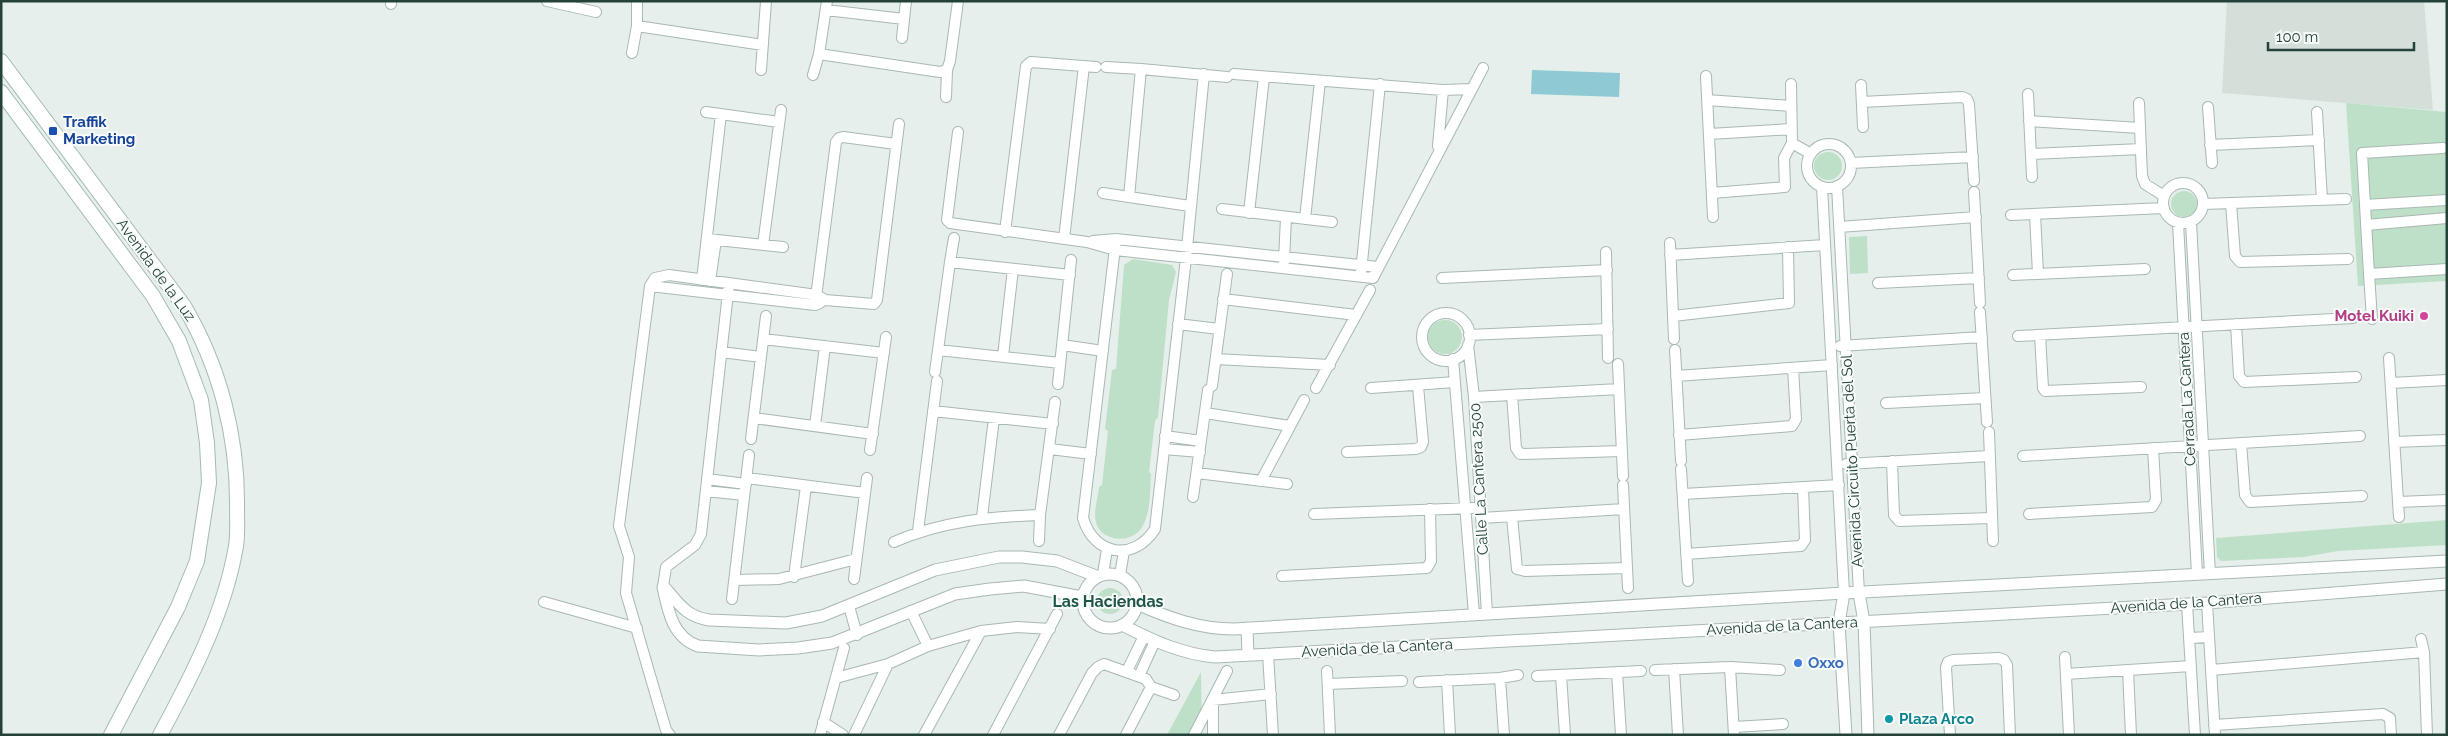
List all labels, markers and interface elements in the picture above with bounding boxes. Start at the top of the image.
scale bar [2268,20,2414,52]
text: 100 m [2276,28,2318,46]
place label: Traffik Marketing [63,113,135,148]
marker: Traffik Marketing [47,125,59,137]
street label: Avenida de la Luz [113,215,199,325]
place label: Motel Kuiki [2335,307,2414,325]
marker: Motel Kuiki [2418,310,2430,322]
street label: Cerrada La Cantera [2175,332,2199,466]
street label: Avenida Circuito Puerta del Sol [1837,353,1867,568]
street label: Calle La Cantera 2500 [1466,402,1492,556]
street label: Avenida de la Cantera [2110,589,2262,617]
district label: Las Haciendas [1052,592,1164,611]
street label: Avenida de la Cantera [1706,613,1858,639]
street label: Avenida de la Cantera [1301,635,1453,661]
place label: Oxxo [1808,654,1844,672]
marker: Oxxo [1792,657,1804,669]
place label: Plaza Arco [1899,710,1974,728]
marker: Plaza Arco [1883,713,1895,725]

